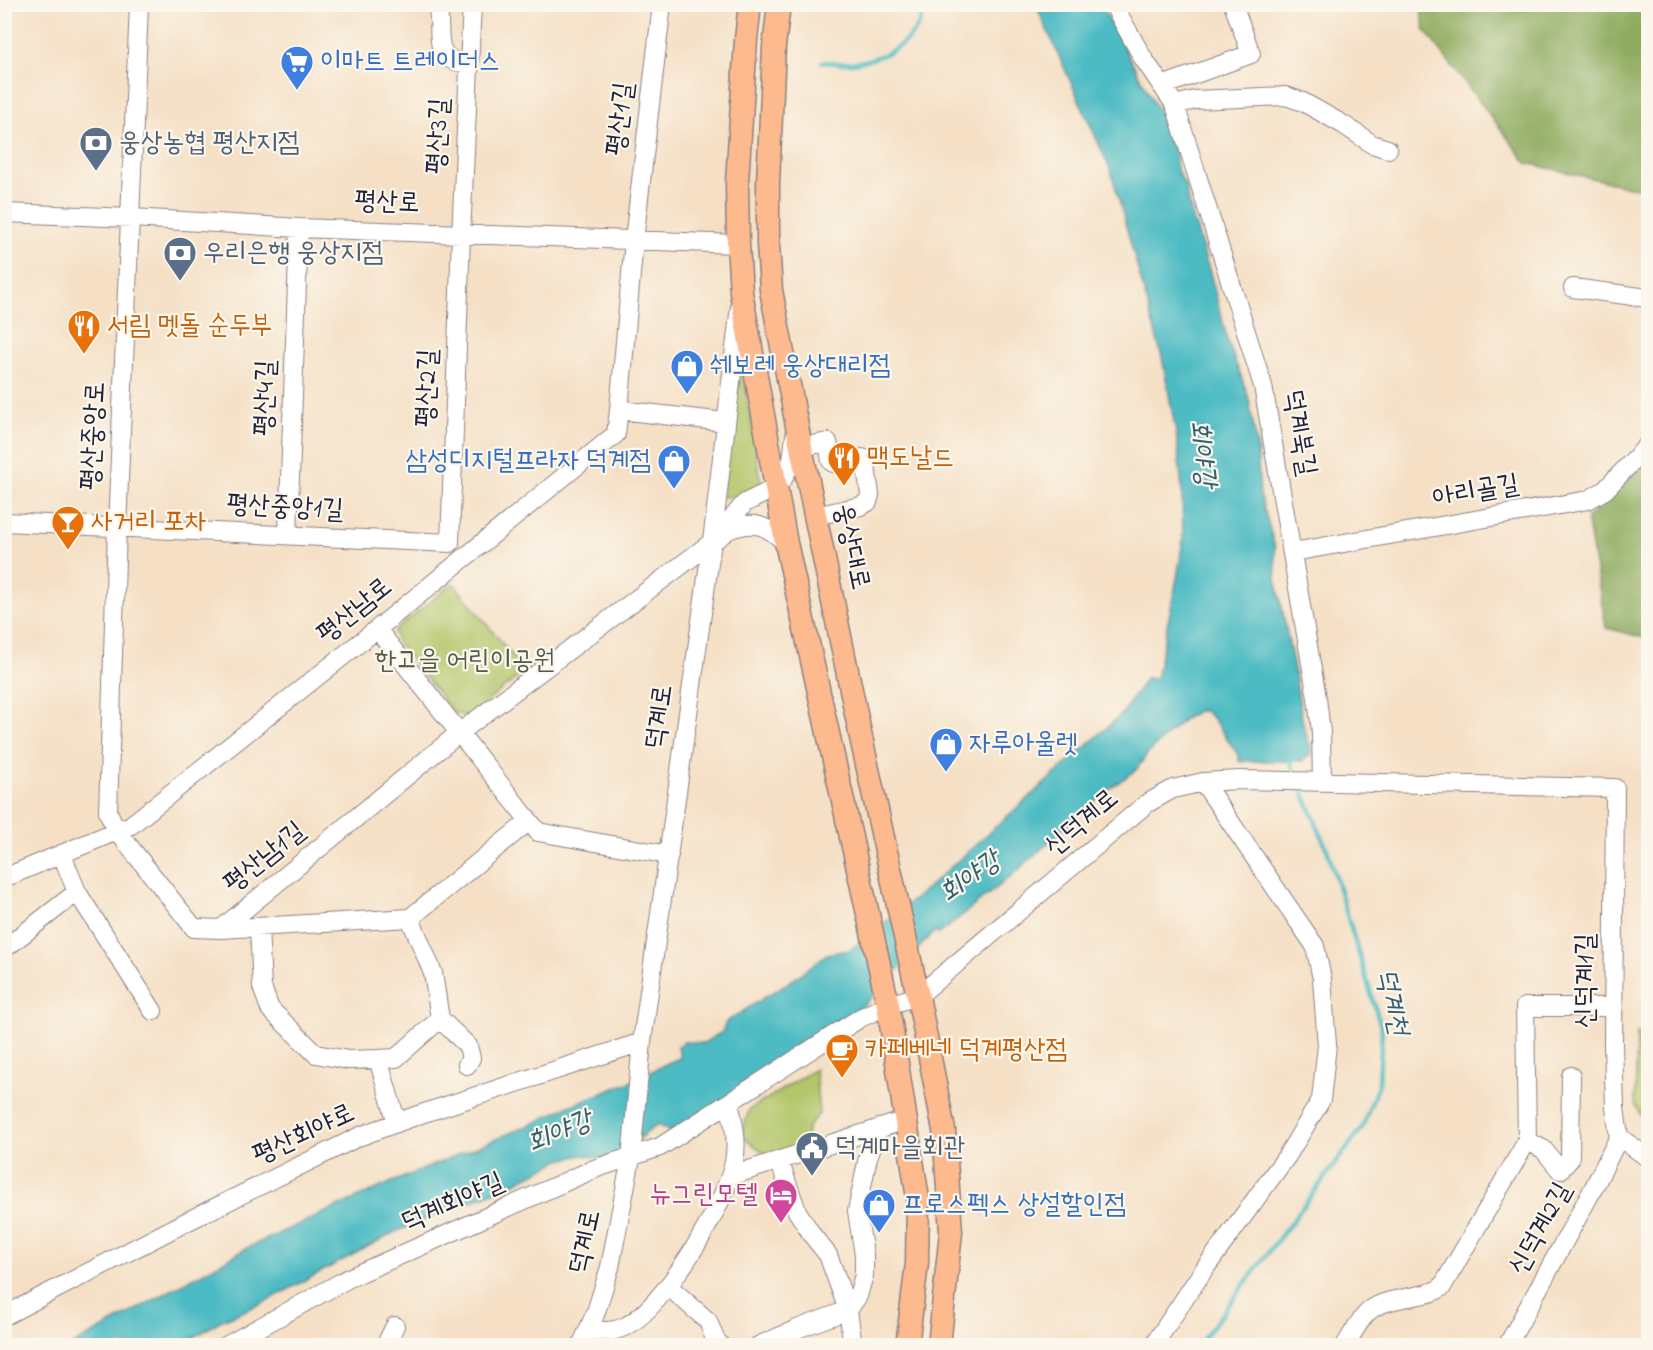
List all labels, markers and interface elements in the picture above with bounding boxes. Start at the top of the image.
place label: 이마트 트레이더스 [320,43,501,82]
supermarket icon: 이마트 트레이더스 [279,44,315,91]
street label: 평산1길 [597,80,645,158]
street label: 평산3길 [418,97,460,175]
place label: 웅상농협 평산지점 [119,124,300,163]
bank icon: 웅상농협 평산지점 [78,125,114,172]
street label: 평산로 [354,182,420,224]
place label: 우리은행 웅상지점 [203,234,384,273]
bank icon: 우리은행 웅상지점 [162,235,198,282]
place label: 서림 멧돌 순두부 [107,307,273,346]
restaurant icon: 서림 멧돌 순두부 [66,308,102,355]
place label: 쉐보레 웅상대리점 [710,347,891,386]
street label: 평산2길 [407,348,449,428]
shop icon: 쉐보레 웅상대리점 [669,348,705,395]
street label: 평산4길 [245,359,287,437]
street label: 평산중앙로 [72,381,116,491]
street label: 덕계북길 [1272,387,1326,479]
water label: 회야강 [1177,418,1226,493]
place label: 맥도날드 [867,439,954,478]
restaurant icon: 맥도날드 [826,440,862,487]
place label: 삼성디지털프라자 덕계점 [405,442,651,481]
shop icon: 삼성디지털프라자 덕계점 [656,443,692,490]
street label: 아리골길 [1430,465,1522,519]
street label: 평산중앙1길 [225,485,345,531]
street label: 웅상대로 [823,500,879,594]
place label: 사거리 포차 [91,503,206,542]
bar icon: 사거리 포차 [50,504,86,551]
street label: 평산남로 [309,568,401,654]
park label: 한고을 어린이공원 [375,642,555,681]
street label: 덕계로 [636,682,684,752]
place label: 자루아울렛 [969,725,1078,764]
shop icon: 자루아울렛 [928,726,964,773]
street label: 신덕계로 [1036,780,1128,866]
street label: 평산남1길 [216,813,315,903]
water label: 회야강 [932,840,1013,914]
street label: 신덕계1길 [1567,933,1606,1029]
water label: 덕계천 [1364,965,1419,1042]
place label: 카페베네 덕계평산점 [865,1031,1067,1070]
cafe icon: 카페베네 덕계평산점 [824,1032,860,1079]
street label: 평산회야로 [247,1094,361,1176]
water label: 회야강 [521,1100,602,1165]
place label: 덕계마을회관 [835,1129,965,1168]
public building icon: 덕계마을회관 [794,1130,830,1177]
street label: 덕계회야길 [395,1163,511,1243]
street label: 신덕계2길 [1500,1175,1583,1282]
place label: 뉴그린모텔 [649,1176,758,1215]
hotel icon: 뉴그린모텔 [763,1177,799,1224]
place label: 프로스펙스 상설할인점 [902,1186,1126,1225]
shop icon: 프로스펙스 상설할인점 [861,1187,897,1234]
street label: 덕계로 [560,1206,612,1278]

